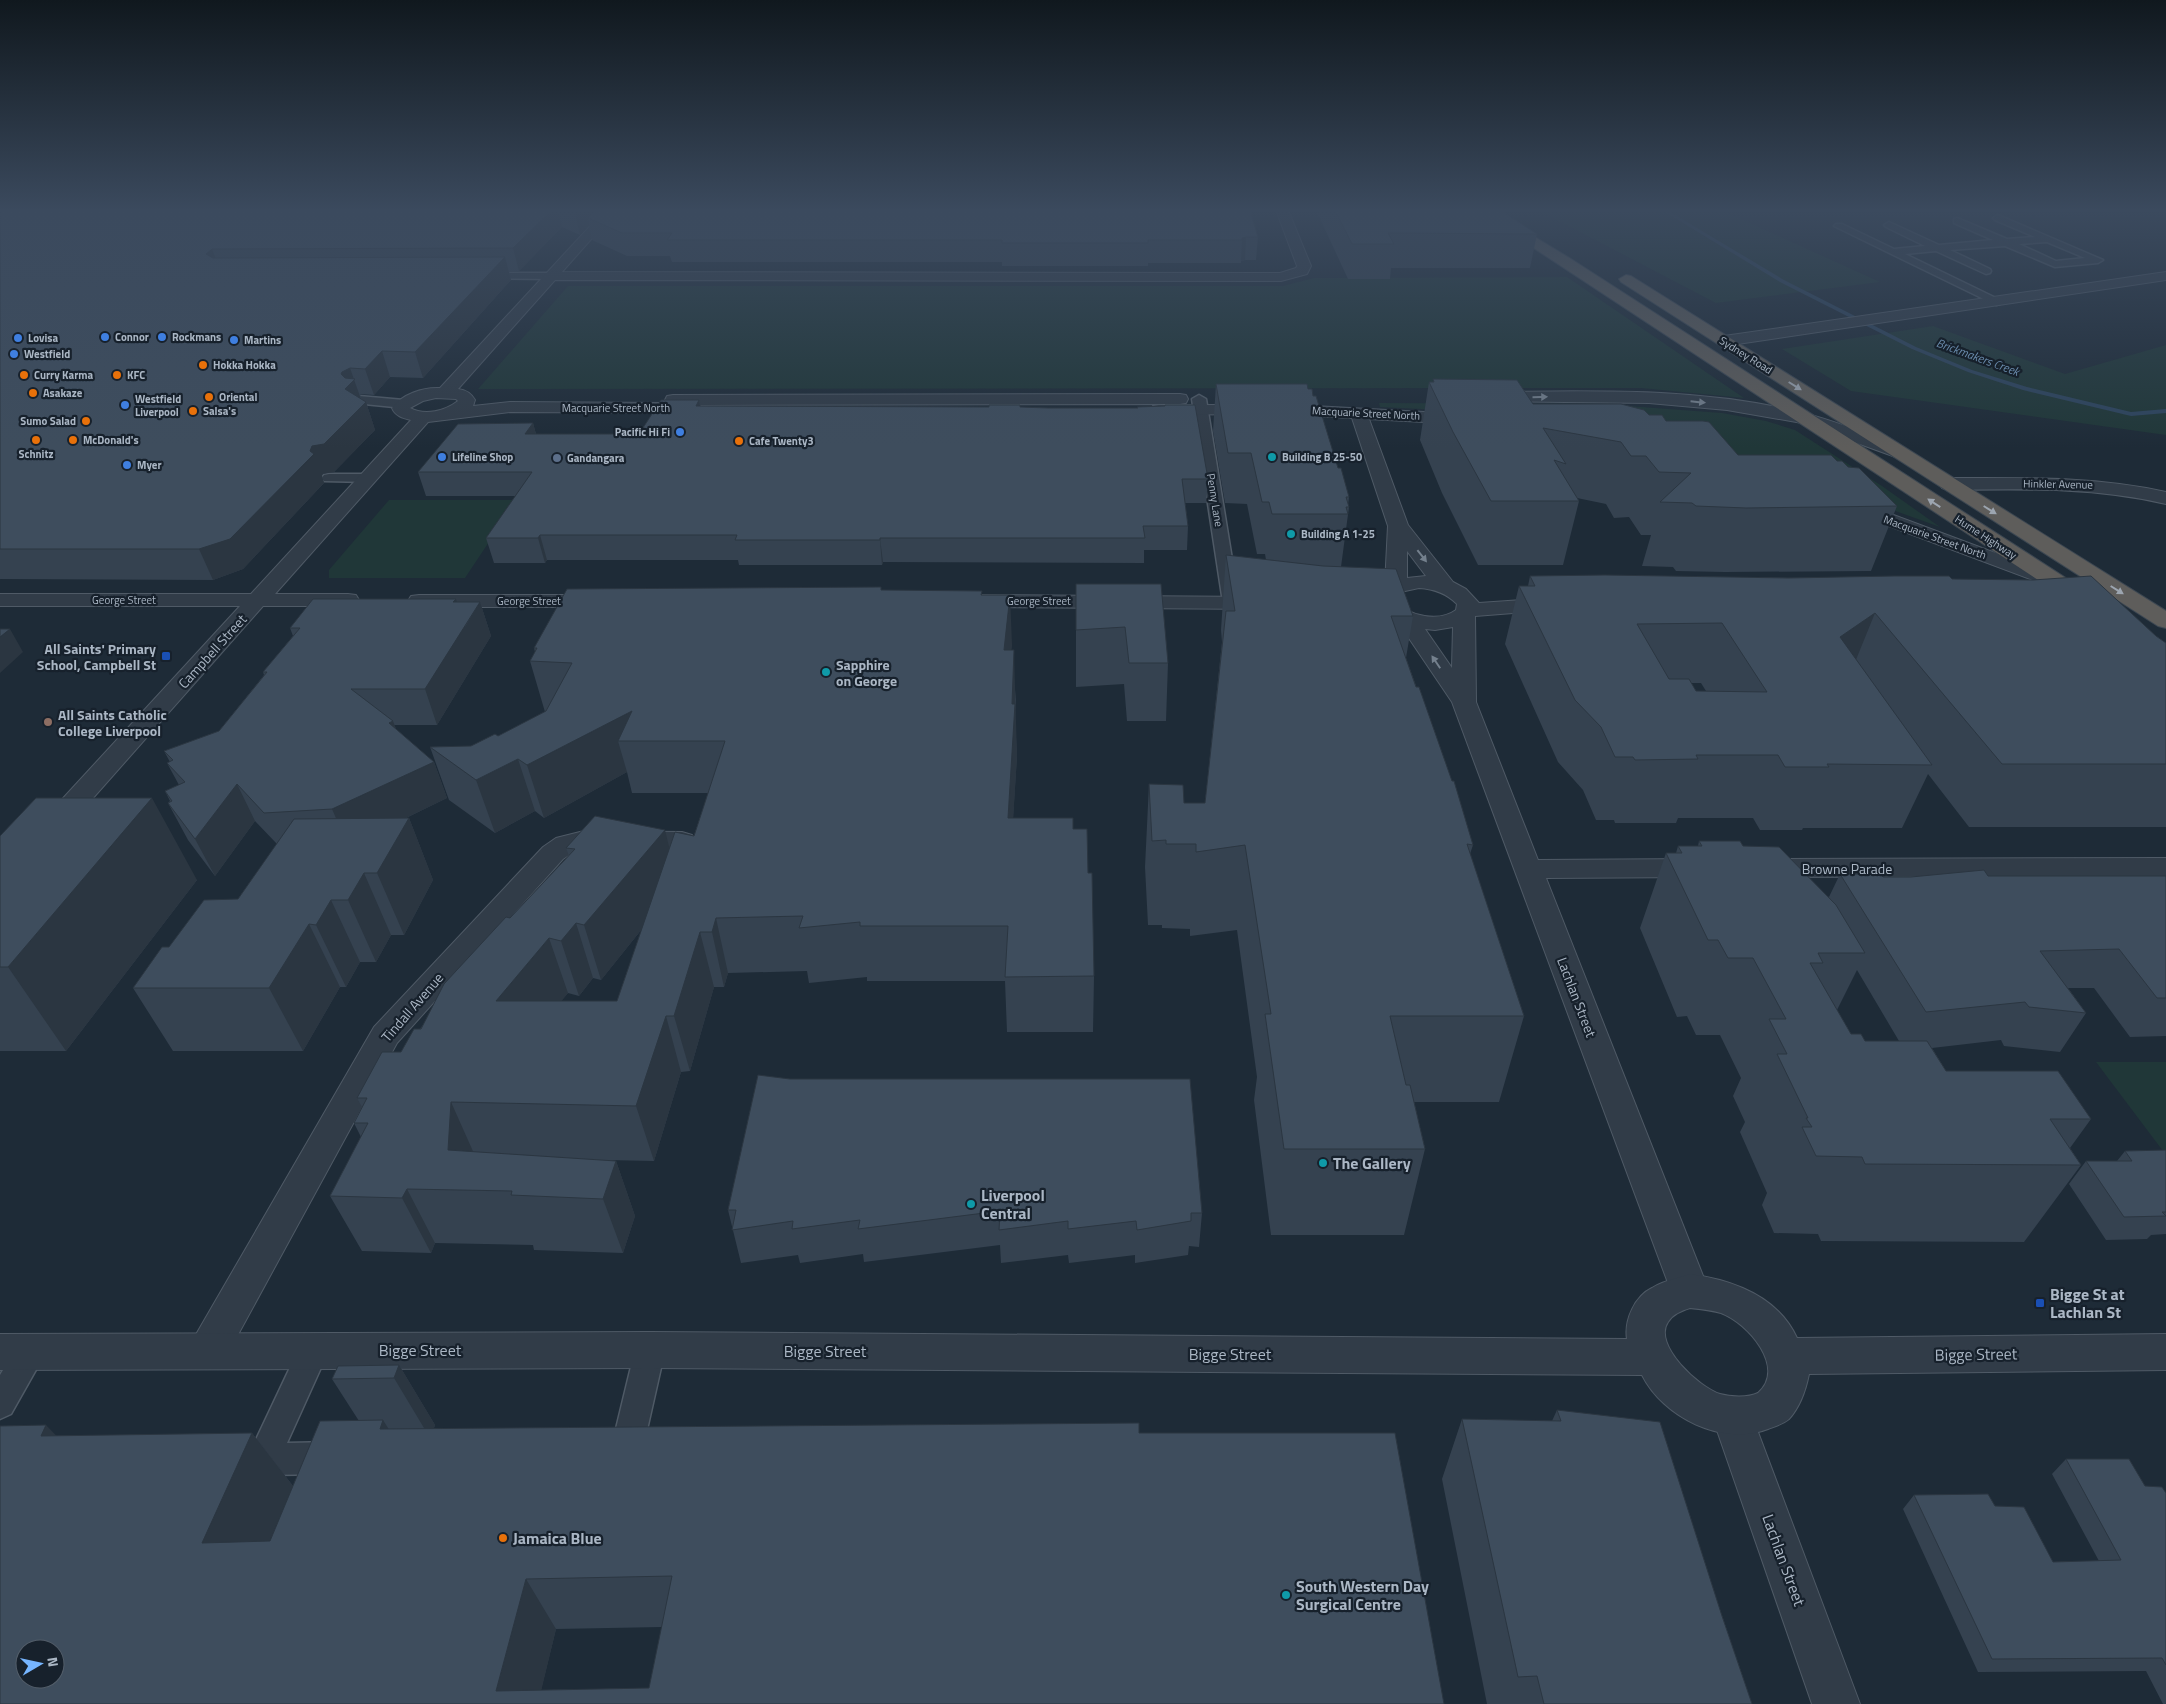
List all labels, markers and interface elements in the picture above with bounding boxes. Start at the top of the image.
place label: Connor [115,329,149,345]
place label: Rockmans [172,329,221,345]
place label: Lovisa [28,330,58,346]
marker: Connor [99,331,111,343]
marker: Rockmans [156,331,168,343]
marker: Lovisa [12,332,24,344]
place label: Martins [244,332,281,348]
street label: Sydney Road [1716,332,1776,378]
water label: Brickmakers Creek [1934,333,2024,381]
marker: Martins [228,334,240,346]
place label: Westfield [24,346,70,362]
marker: Westfield [8,348,20,360]
place label: Hokka Hokka [213,357,276,373]
marker: Hokka Hokka [197,359,209,371]
place label: Curry Karma [34,367,94,383]
place label: KFC [127,367,145,383]
marker: Curry Karma [18,369,30,381]
marker: KFC [111,369,123,381]
one-way arrow [1789,381,1802,391]
place label: Asakaze [43,385,83,401]
marker: Asakaze [27,387,39,399]
place label: Oriental [219,389,257,405]
place label: Westfield Liverpool [135,391,181,420]
marker: Oriental [203,391,215,403]
one-way arrow [1532,392,1548,400]
marker: Westfield Liverpool [119,399,131,411]
one-way arrow [1690,399,1706,407]
street label: Macquarie Street North [562,400,670,416]
street label: Macquarie Street North [1311,402,1421,424]
place label: Salsa's [203,403,236,419]
marker: Salsa's [187,405,199,417]
place label: Sumo Salad [20,413,76,429]
marker: Sumo Salad [80,415,92,427]
place label: Pacific Hi Fi [615,424,670,440]
marker: Pacific Hi Fi [674,426,686,438]
place label: McDonald's [83,432,139,448]
place label: Cafe Twenty3 [749,433,814,449]
marker: Schnitz [30,434,42,446]
marker: McDonald's [67,434,79,446]
marker: Cafe Twenty3 [733,435,745,447]
place label: Schnitz [19,446,53,462]
place label: Lifeline Shop [452,449,513,465]
place label: Building B 25-50 [1282,449,1362,465]
place label: Gandangara [567,450,625,466]
marker: Lifeline Shop [436,451,448,463]
marker: Building B 25-50 [1266,451,1278,463]
marker: Gandangara [551,452,563,464]
place label: Myer [137,457,162,473]
marker: Myer [121,459,133,471]
street label: Penny Lane [1203,472,1227,528]
street label: Hinkler Avenue [2023,475,2093,493]
one-way arrow [1928,498,1941,508]
one-way arrow [1984,506,1997,515]
street label: Macquarie Street North [1881,511,1989,563]
street label: Hume Highway [1952,511,2021,563]
place label: Building A 1-25 [1301,526,1375,542]
marker: Building A 1-25 [1285,528,1297,540]
one-way arrow [1416,549,1427,562]
one-way arrow [2110,585,2123,595]
street label: George Street [92,592,156,608]
street label: George Street [497,593,561,609]
street label: George Street [1007,593,1071,609]
street label: Campbell Street [173,609,251,693]
place label: All Saints' Primary School, Campbell St [37,638,156,675]
marker: All Saints' Primary School, Campbell St [160,650,172,662]
place label: Sapphire on George [836,654,897,691]
one-way arrow [1431,655,1441,669]
marker: Sapphire on George [820,666,832,678]
place label: All Saints Catholic College Liverpool [58,704,167,741]
marker: All Saints Catholic College Liverpool [42,716,54,728]
street label: Browne Parade [1802,858,1892,879]
street label: Lachlan Street [1552,954,1602,1040]
street label: Tindall Avenue [376,968,448,1046]
place label: The Gallery [1333,1151,1411,1175]
marker: The Gallery [1317,1157,1329,1169]
place label: Liverpool Central [981,1183,1045,1225]
marker: Liverpool Central [965,1198,977,1210]
place label: Bigge St at Lachlan St [2050,1282,2125,1324]
marker: Bigge St at Lachlan St [2034,1297,2046,1309]
street label: Bigge Street [379,1338,462,1362]
street label: Bigge Street [784,1339,867,1363]
street label: Bigge Street [1934,1341,2018,1367]
street label: Bigge Street [1189,1342,1272,1366]
street label: Lachlan Street [1756,1511,1812,1610]
place label: Jamaica Blue [513,1526,602,1550]
marker: Jamaica Blue [497,1532,509,1544]
place label: South Western Day Surgical Centre [1296,1574,1429,1616]
marker: South Western Day Surgical Centre [1280,1589,1292,1601]
north arrow [15,1639,65,1689]
text: N [42,1655,64,1668]

